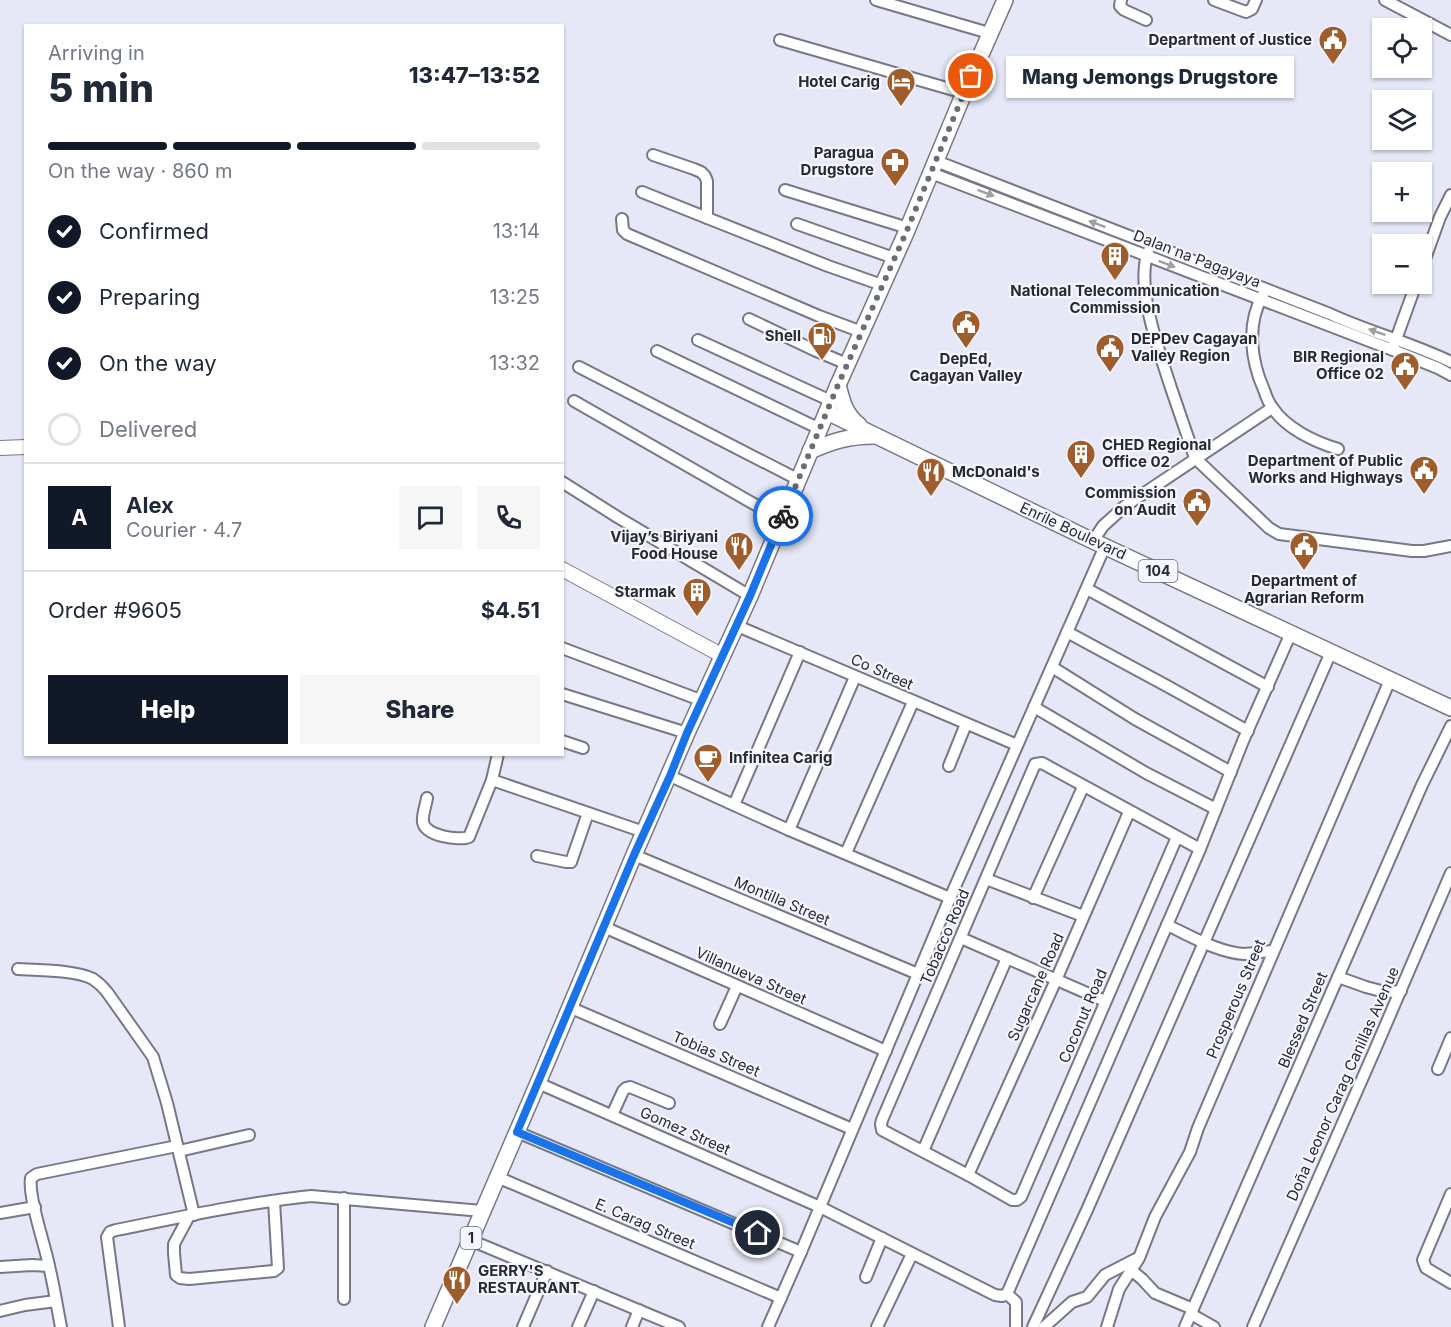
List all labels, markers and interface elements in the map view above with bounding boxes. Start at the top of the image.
map controls [1372,18,1432,294]
button: locate [1372,18,1432,78]
public building icon: Department of Justice [1317,24,1349,66]
place label: Department of Justice [1148,30,1312,49]
text: Arriving in [48,41,145,65]
pin [945,50,996,101]
callout: Mang Jemongs Drugstore [1007,55,1295,97]
icon: bag [954,59,987,92]
text: 13:47–13:52 [409,62,540,88]
text: 5 min [48,64,154,111]
text: Mang Jemongs Drugstore [1022,65,1278,89]
hotel icon: Hotel Carig [885,66,917,108]
place label: Hotel Carig [798,72,880,91]
button: layers [1372,90,1432,150]
place label: Paragua Drugstore [801,143,874,179]
pharmacy icon: Paragua Drugstore [879,146,911,188]
text: On the way · 860 m [48,159,232,183]
button: + [1372,162,1432,222]
one-way arrow [977,188,995,198]
icon: check [48,215,81,248]
text: Confirmed [99,218,209,244]
text: 13:14 [493,219,540,243]
one-way arrow [1088,219,1106,229]
street label: Dalan na Pagayaya [1131,226,1263,292]
button: − [1372,234,1432,294]
building icon: National Telecommunication Commission [1099,240,1131,282]
one-way arrow [1158,260,1176,270]
icon: check [48,281,81,314]
place label: National Telecommunication Commission [1010,281,1220,317]
text: Preparing [99,284,200,310]
text: 13:25 [489,285,540,309]
public building icon: DepEd, Cagayan Valley [950,308,982,350]
fuel station icon: Shell [806,320,838,362]
place label: Shell [765,326,801,345]
one-way arrow [1368,327,1386,337]
place label: DEPDev Cagayan Valley Region [1131,329,1257,365]
public building icon: DEPDev Cagayan Valley Region [1094,332,1126,374]
icon: check [48,347,81,380]
place label: BIR Regional Office 02 [1293,347,1384,383]
place label: DepEd, Cagayan Valley [909,349,1023,385]
text: On the way [99,350,217,376]
public building icon: BIR Regional Office 02 [1389,350,1421,392]
text: 13:32 [489,351,540,375]
text: Delivered [99,416,197,442]
place label: CHED Regional Office 02 [1102,435,1211,471]
building icon: CHED Regional Office 02 [1065,438,1097,480]
place label: Department of Public Works and Highways [1248,451,1403,487]
public building icon: Department of Public Works and Highways [1408,454,1440,496]
restaurant icon: McDonald's [915,456,947,498]
place label: McDonald's [952,462,1040,481]
place label: Commission on Audit [1085,483,1177,519]
button: chat [399,486,462,549]
button: phone [477,486,540,549]
courier [753,486,813,546]
public building icon: Commission on Audit [1181,486,1213,528]
text: Alex [126,492,174,518]
street label: Enrile Boulevard [1017,498,1129,563]
icon: bike [767,500,800,533]
text: A [71,504,88,530]
text: Courier · 4.7 [126,518,242,542]
place label: Vijay’s Biriyani Food House [610,527,718,563]
restaurant icon: Vijay’s Biriyani Food House [723,530,755,572]
public building icon: Department of Agrarian Reform [1288,530,1320,572]
road number: 104 [1138,560,1178,582]
place label: Department of Agrarian Reform [1244,571,1364,607]
building icon: Starmak [681,576,713,618]
place label: Starmak [615,582,676,601]
text: Order #9605 [48,597,182,623]
text: $4.51 [481,597,540,623]
street label: Co Street [848,649,917,694]
button: Help [48,675,288,744]
button: Share [300,675,540,744]
cafe icon: Infinitea Carig [692,742,724,784]
place label: Infinitea Carig [729,748,832,767]
street label: Montilla Street [731,872,833,929]
street label: Tobacco Road [916,886,973,987]
street label: Sugarcane Road [1003,930,1068,1044]
street label: Prosperous Street [1202,936,1269,1061]
street label: Villanueva Street [693,943,810,1008]
street label: Doña Leonor Carag Canillas Avenue [1282,964,1403,1204]
street label: Coconut Road [1054,966,1111,1066]
street label: Blessed Street [1274,969,1331,1071]
street label: Tobias Street [670,1027,763,1081]
street label: Gomez Street [637,1102,733,1159]
street label: E. Carag Street [592,1194,698,1253]
pin [732,1207,783,1258]
icon: home [741,1216,774,1249]
road number: 1 [460,1227,482,1249]
place label: GERRY'S RESTAURANT [478,1261,580,1297]
restaurant icon: GERRY'S RESTAURANT [441,1264,473,1306]

